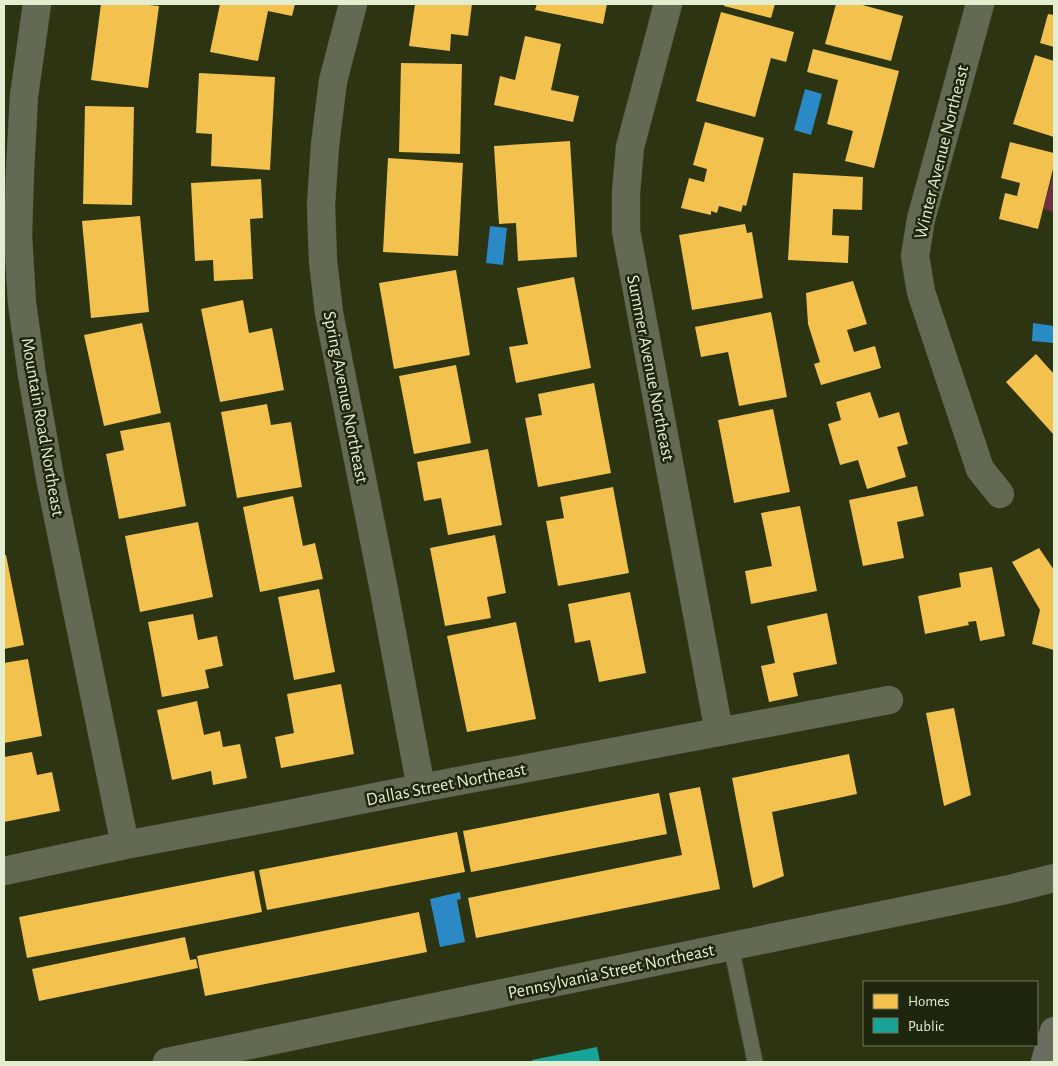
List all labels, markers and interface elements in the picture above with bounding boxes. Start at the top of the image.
street label: Winter Avenue Northeast [912,63,972,241]
street label: Summer Avenue Northeast [623,274,677,463]
street label: Spring Avenue Northeast [320,310,371,485]
street label: Mountain Road Northeast [17,337,67,518]
street label: Dallas Street Northeast [365,761,528,809]
street label: Pennsylvania Street Northeast [506,941,716,1003]
legend [863,981,1038,1046]
text: Homes [908,994,950,1009]
text: Public [908,1019,944,1034]

